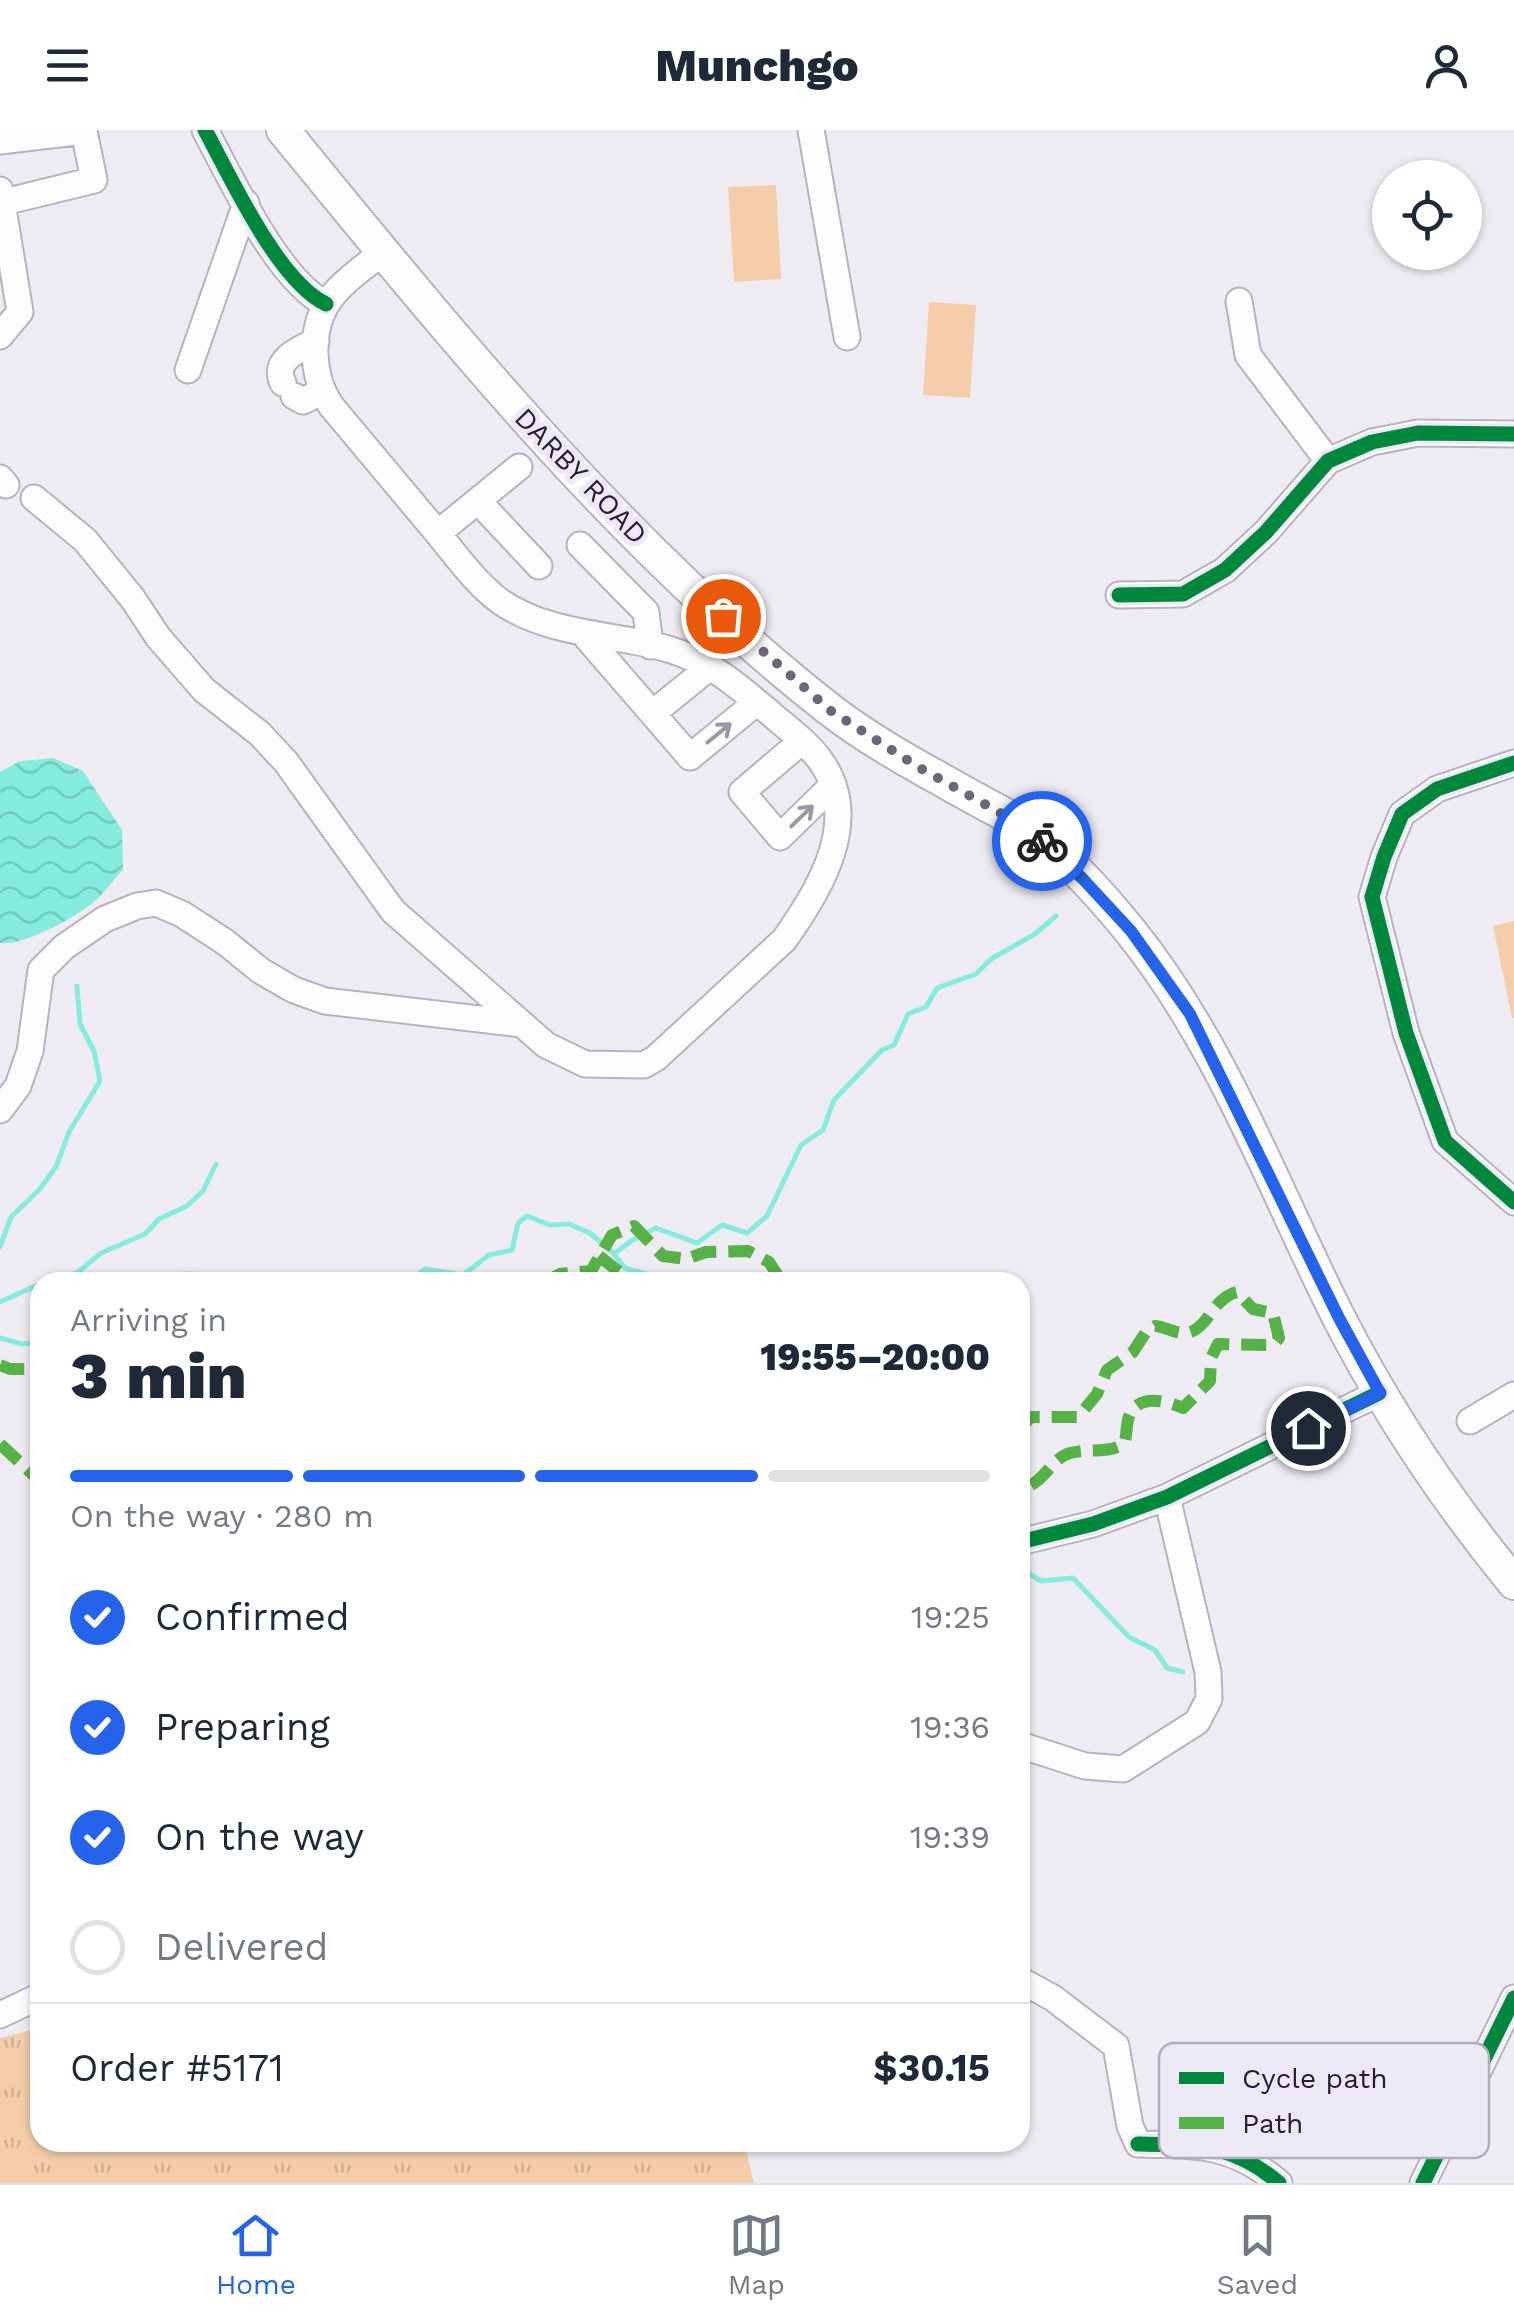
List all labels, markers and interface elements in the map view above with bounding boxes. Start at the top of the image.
icon: menu [40,38,95,93]
icon: person [1419,38,1474,93]
text: Munchgo [655,39,859,92]
map controls [1372,160,1482,270]
button: locate [1372,160,1482,270]
street label: DARBY ROAD [508,401,654,551]
pin [681,574,766,659]
icon: bag [696,589,751,644]
one-way arrow [705,722,731,744]
courier [992,791,1092,891]
one-way arrow [789,804,813,828]
icon: bike [1015,814,1070,869]
text: Arriving in [70,1301,227,1339]
text: 19:55–20:00 [760,1335,990,1379]
text: 3 min [70,1338,247,1414]
pin [1266,1386,1351,1471]
icon: home [1281,1401,1336,1456]
text: On the way · 280 m [70,1497,374,1535]
icon: check [70,1590,125,1645]
text: Confirmed [155,1595,350,1639]
text: 19:25 [911,1598,990,1636]
icon: check [70,1700,125,1755]
text: Preparing [155,1705,330,1749]
text: 19:36 [910,1708,990,1746]
icon: check [70,1810,125,1865]
text: On the way [155,1815,364,1859]
text: 19:39 [910,1818,990,1856]
text: Delivered [155,1925,328,1969]
legend [1159,2043,1489,2158]
text: Order #5171 [70,2046,284,2090]
text: $30.15 [873,2046,990,2090]
text: Cycle path [1242,2062,1388,2095]
text: Path [1242,2107,1303,2140]
tab: Home [216,2208,296,2301]
tab: Map [728,2208,785,2301]
tab: Saved [1217,2208,1298,2301]

